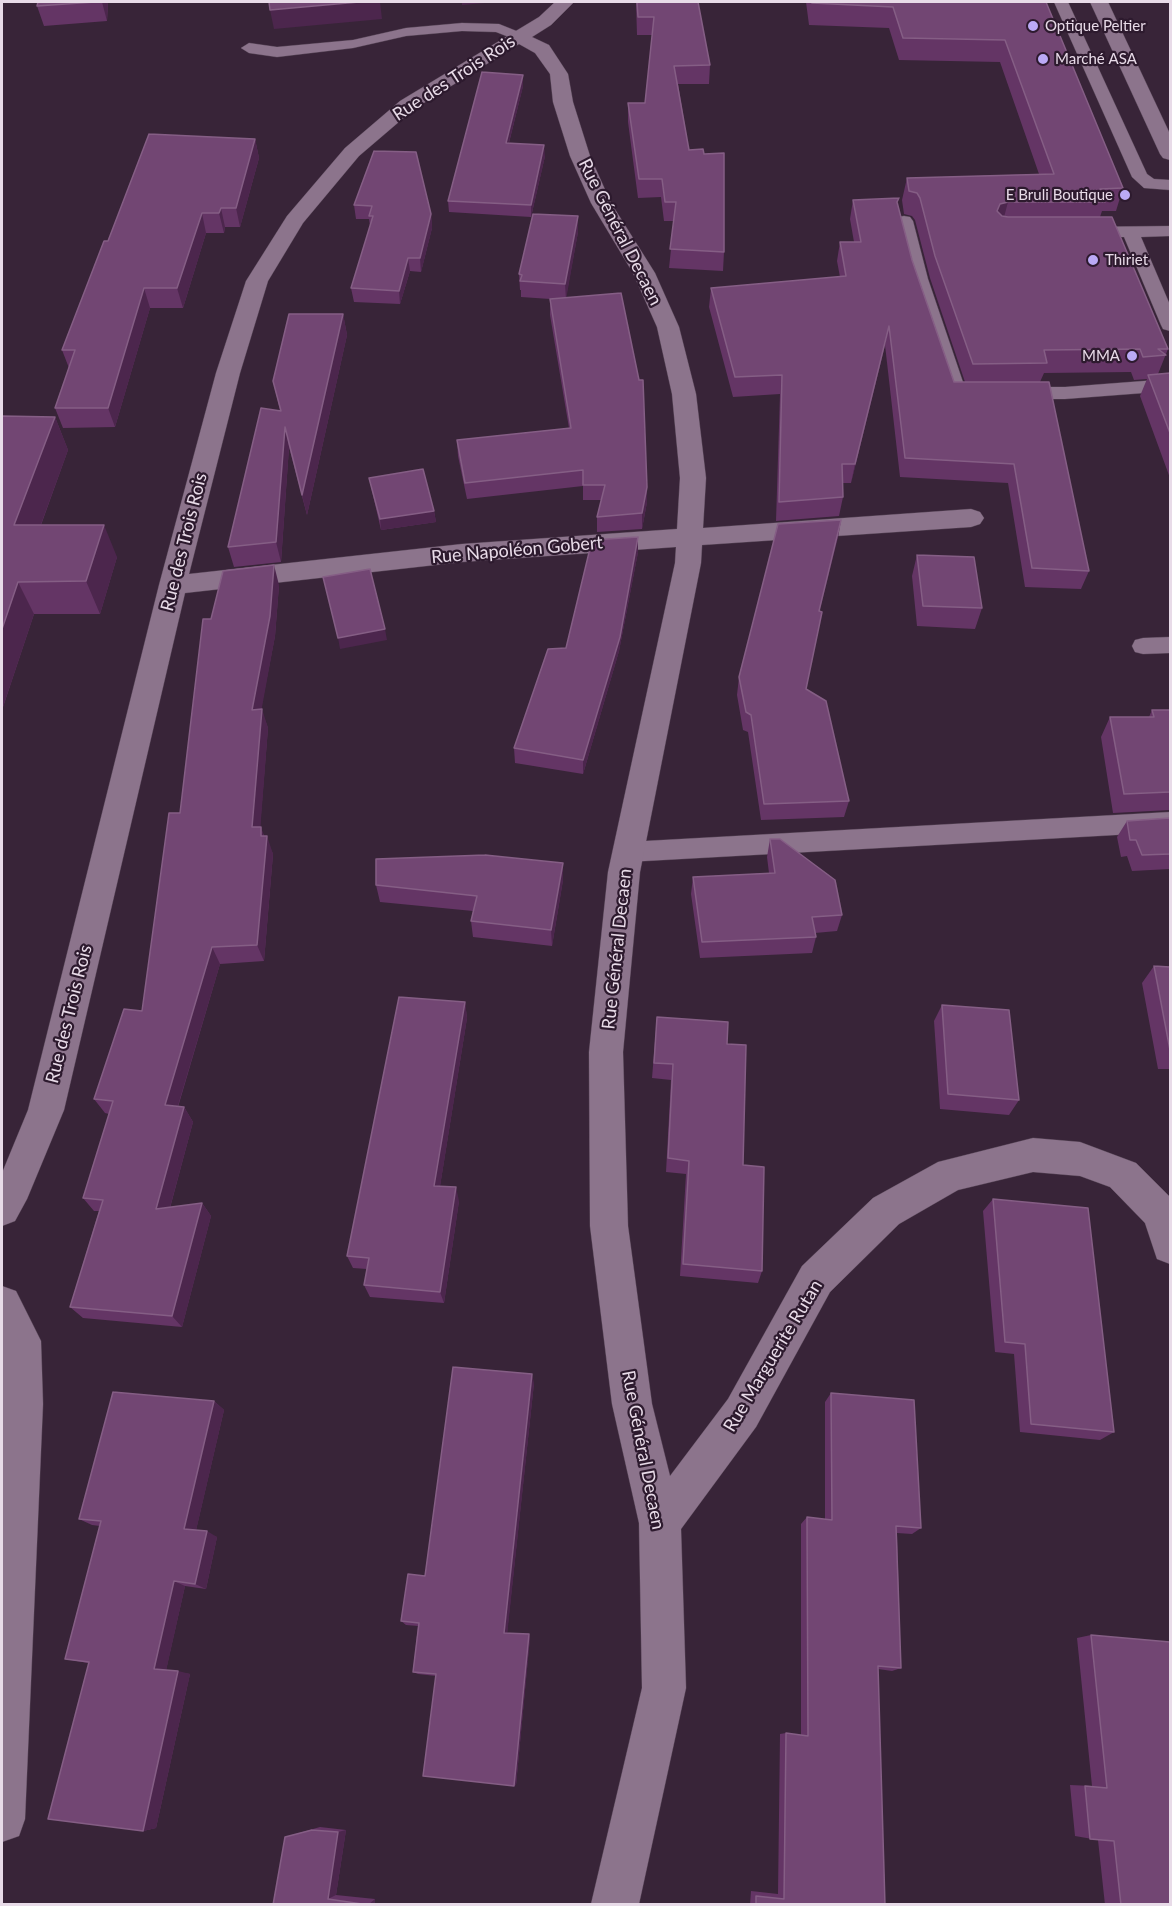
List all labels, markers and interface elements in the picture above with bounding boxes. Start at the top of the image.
place label: Optique Peltier [1045,17,1146,35]
marker: Optique Peltier [1026,19,1040,33]
street label: Rue des Trois Rois [389,30,519,126]
place label: Marché ASA [1055,50,1137,68]
marker: Marché ASA [1036,52,1050,66]
street label: Rue Général Decaen [574,155,666,309]
place label: E Bruli Boutique [1006,186,1113,204]
marker: E Bruli Boutique [1118,188,1132,202]
place label: Thiriet [1105,251,1148,269]
marker: Thiriet [1086,253,1100,267]
place label: MMA [1082,347,1120,365]
marker: MMA [1125,349,1139,363]
street label: Rue des Trois Rois [156,471,212,613]
street label: Rue Napoléon Gobert [430,532,604,568]
street label: Rue Général Decaen [598,868,636,1030]
street label: Rue des Trois Rois [41,943,97,1085]
street label: Rue Marguerite Rutan [719,1276,827,1436]
street label: Rue Général Decaen [617,1369,669,1531]

